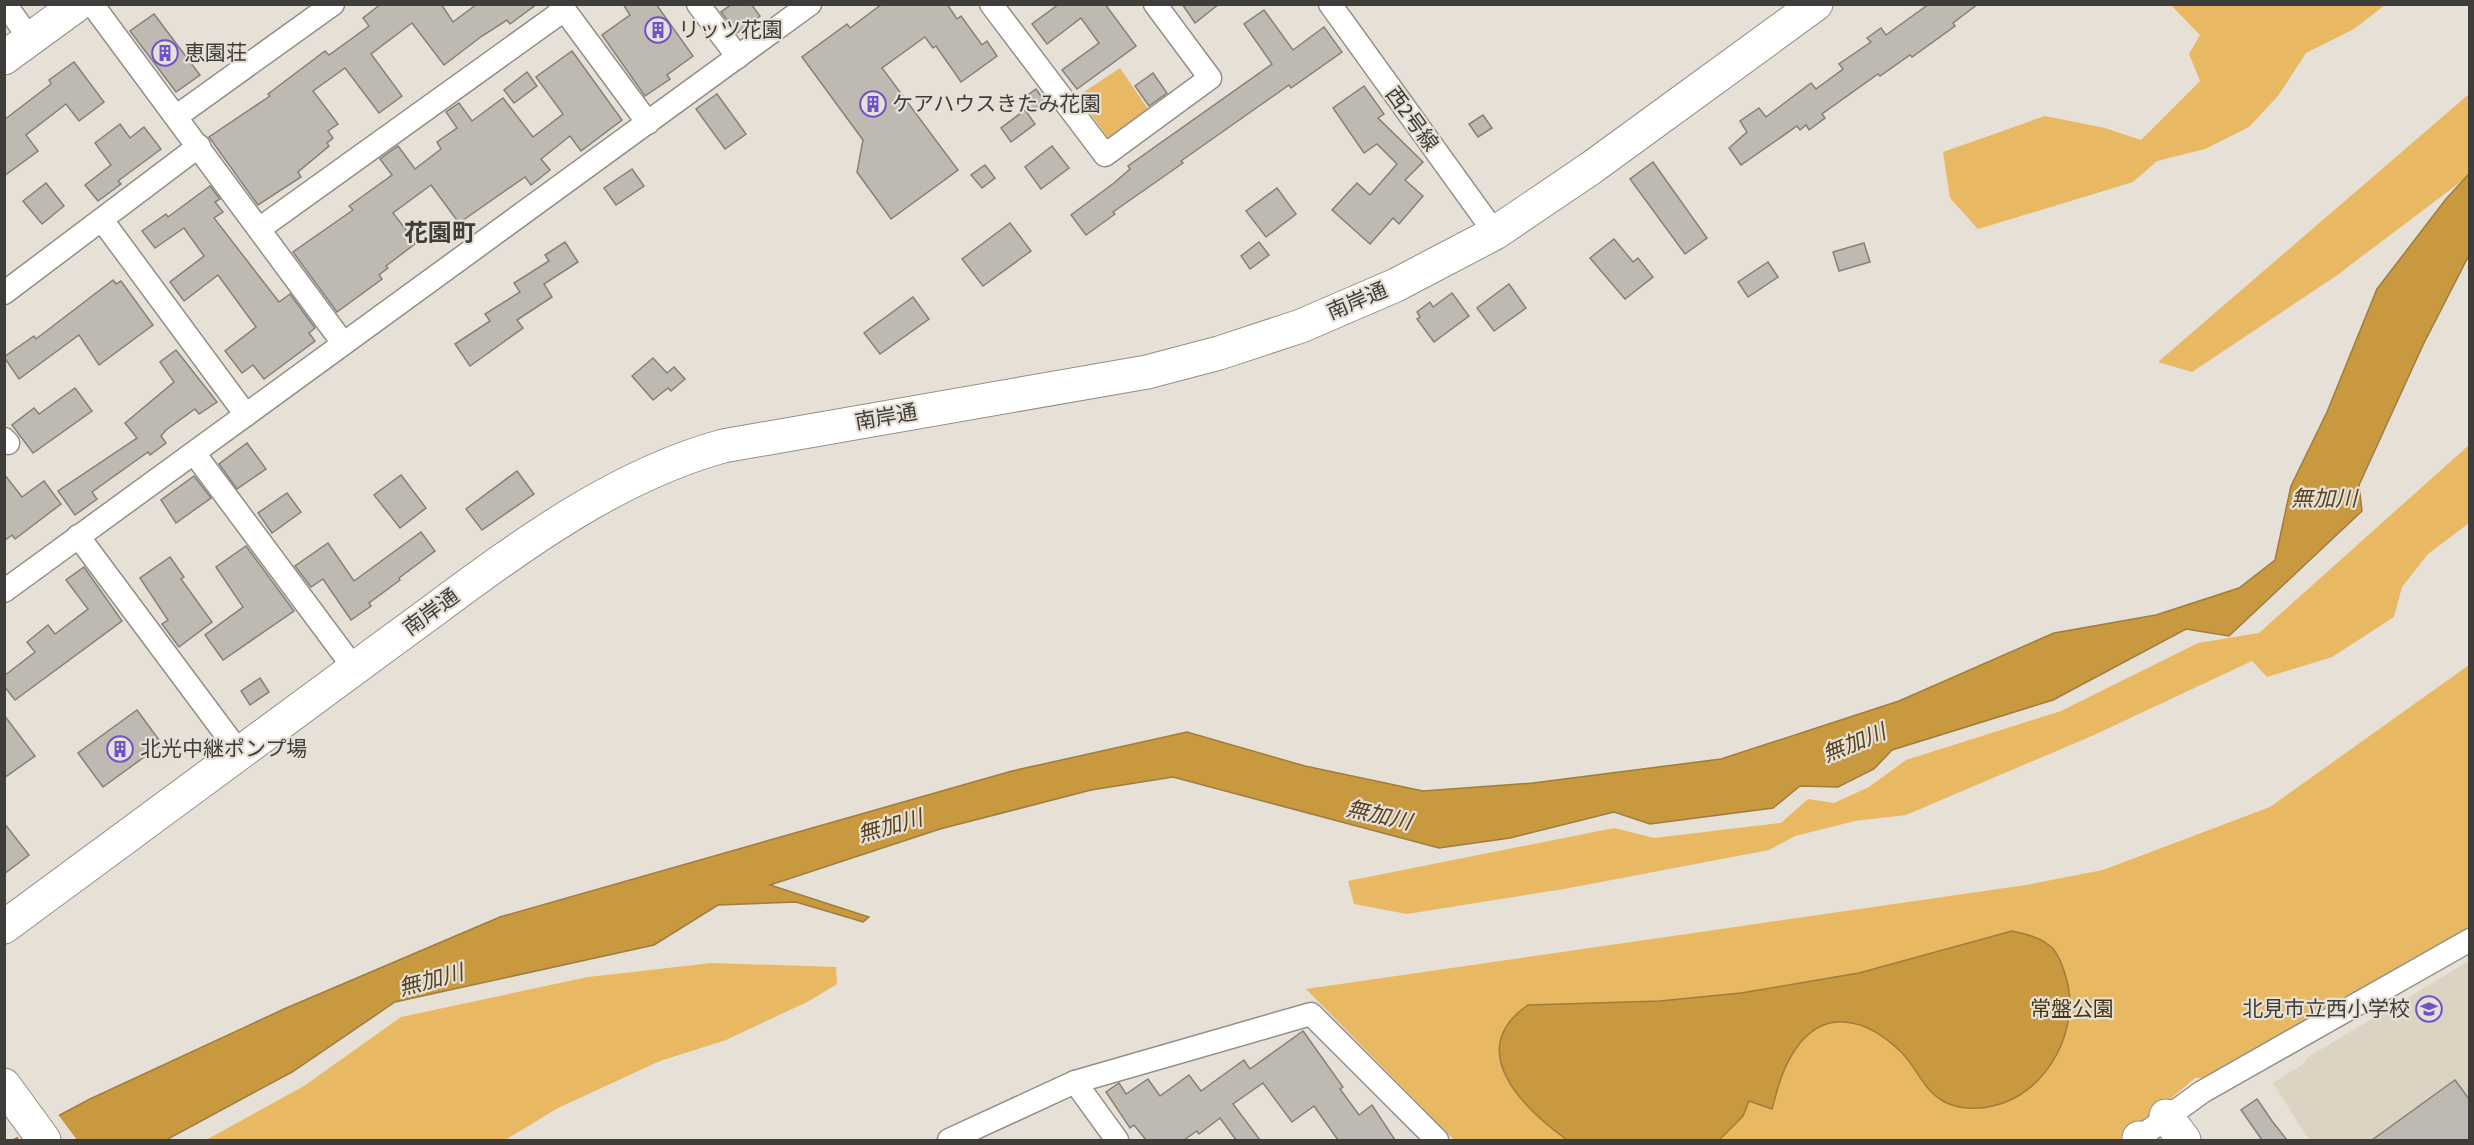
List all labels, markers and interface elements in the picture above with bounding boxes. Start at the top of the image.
building icon: リッツ花園 [643,15,673,45]
place label: リッツ花園 [678,17,783,43]
building icon: 恵園荘 [150,38,180,68]
place label: 恵園荘 [184,40,247,66]
street label: 西2号線 [1380,82,1444,156]
building icon: ケアハウスきたみ花園 [858,89,888,119]
place label: ケアハウスきたみ花園 [892,91,1101,117]
district label: 花園町 [404,219,476,247]
street label: 南岸通 [1323,277,1391,325]
street label: 南岸通 [853,399,919,435]
water label: 無加川 [2291,485,2359,512]
street label: 南岸通 [398,583,464,641]
water label: 無加川 [1818,717,1892,768]
building icon: 北光中継ポンプ場 [105,734,135,764]
place label: 北光中継ポンプ場 [140,736,307,762]
water label: 無加川 [1344,794,1416,836]
water label: 無加川 [855,803,927,848]
water label: 無加川 [396,958,468,1002]
school or university icon: 北見市立西小学校 [2414,994,2444,1024]
park label: 常盤公園 [2030,996,2114,1022]
place label: 北見市立西小学校 [2242,996,2410,1022]

